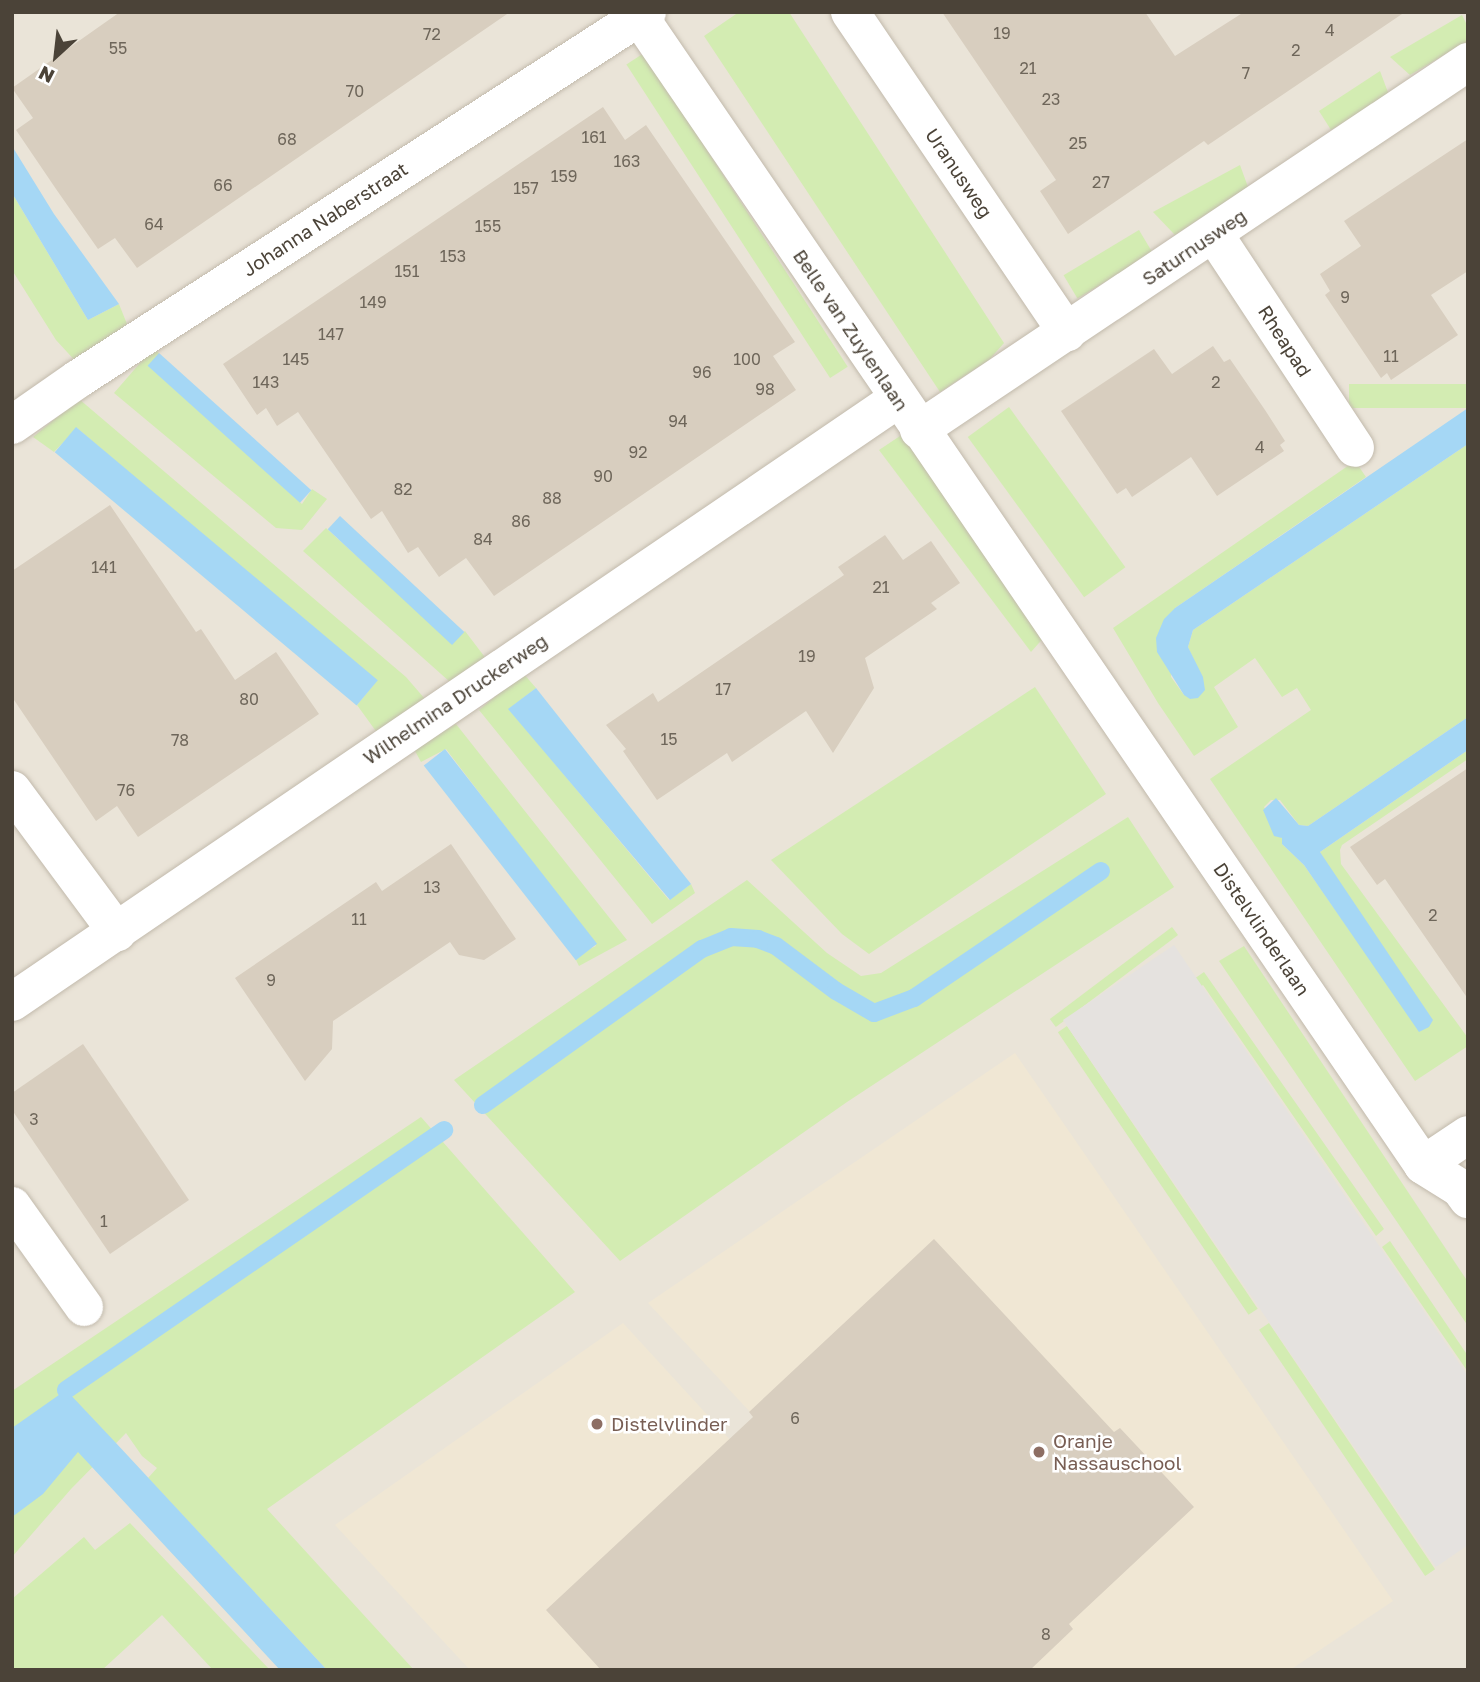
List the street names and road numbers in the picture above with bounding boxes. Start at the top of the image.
street label: Uranusweg [921,124,997,222]
street label: Johanna Naberstraat [238,157,412,281]
street label: Saturnusweg [1138,204,1250,290]
street label: Belle van Zuylenlaan [789,245,913,415]
street label: Rheapad [1254,301,1316,381]
street label: Wilhelmina Druckerweg [359,629,551,769]
street label: Distelvlinderlaan [1209,858,1315,1000]

